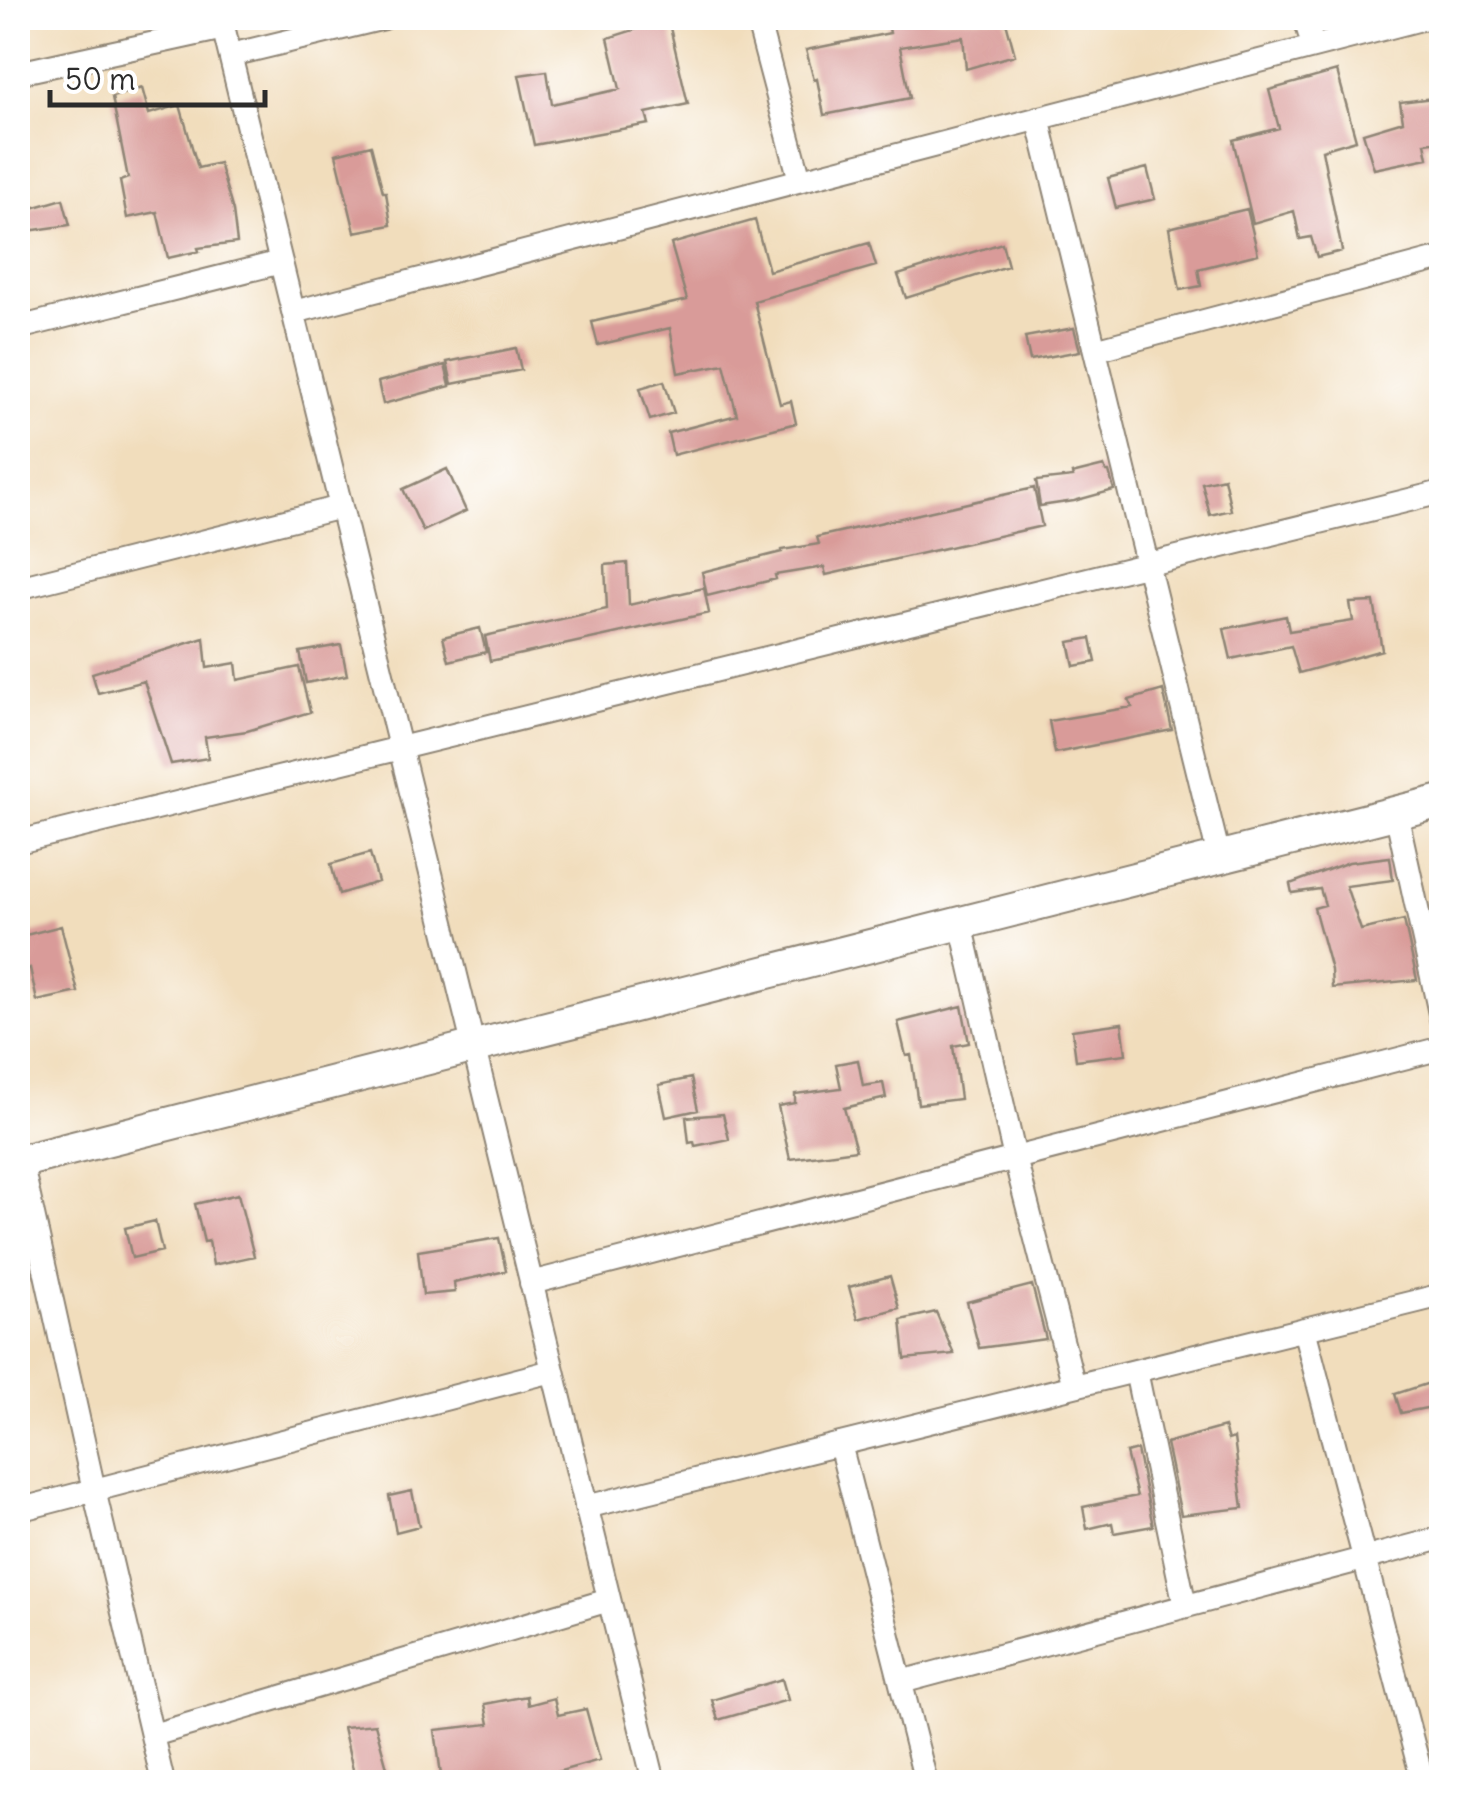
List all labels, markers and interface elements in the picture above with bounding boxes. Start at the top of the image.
scale bar [50,45,265,107]
text: 50 m [65,60,135,98]

